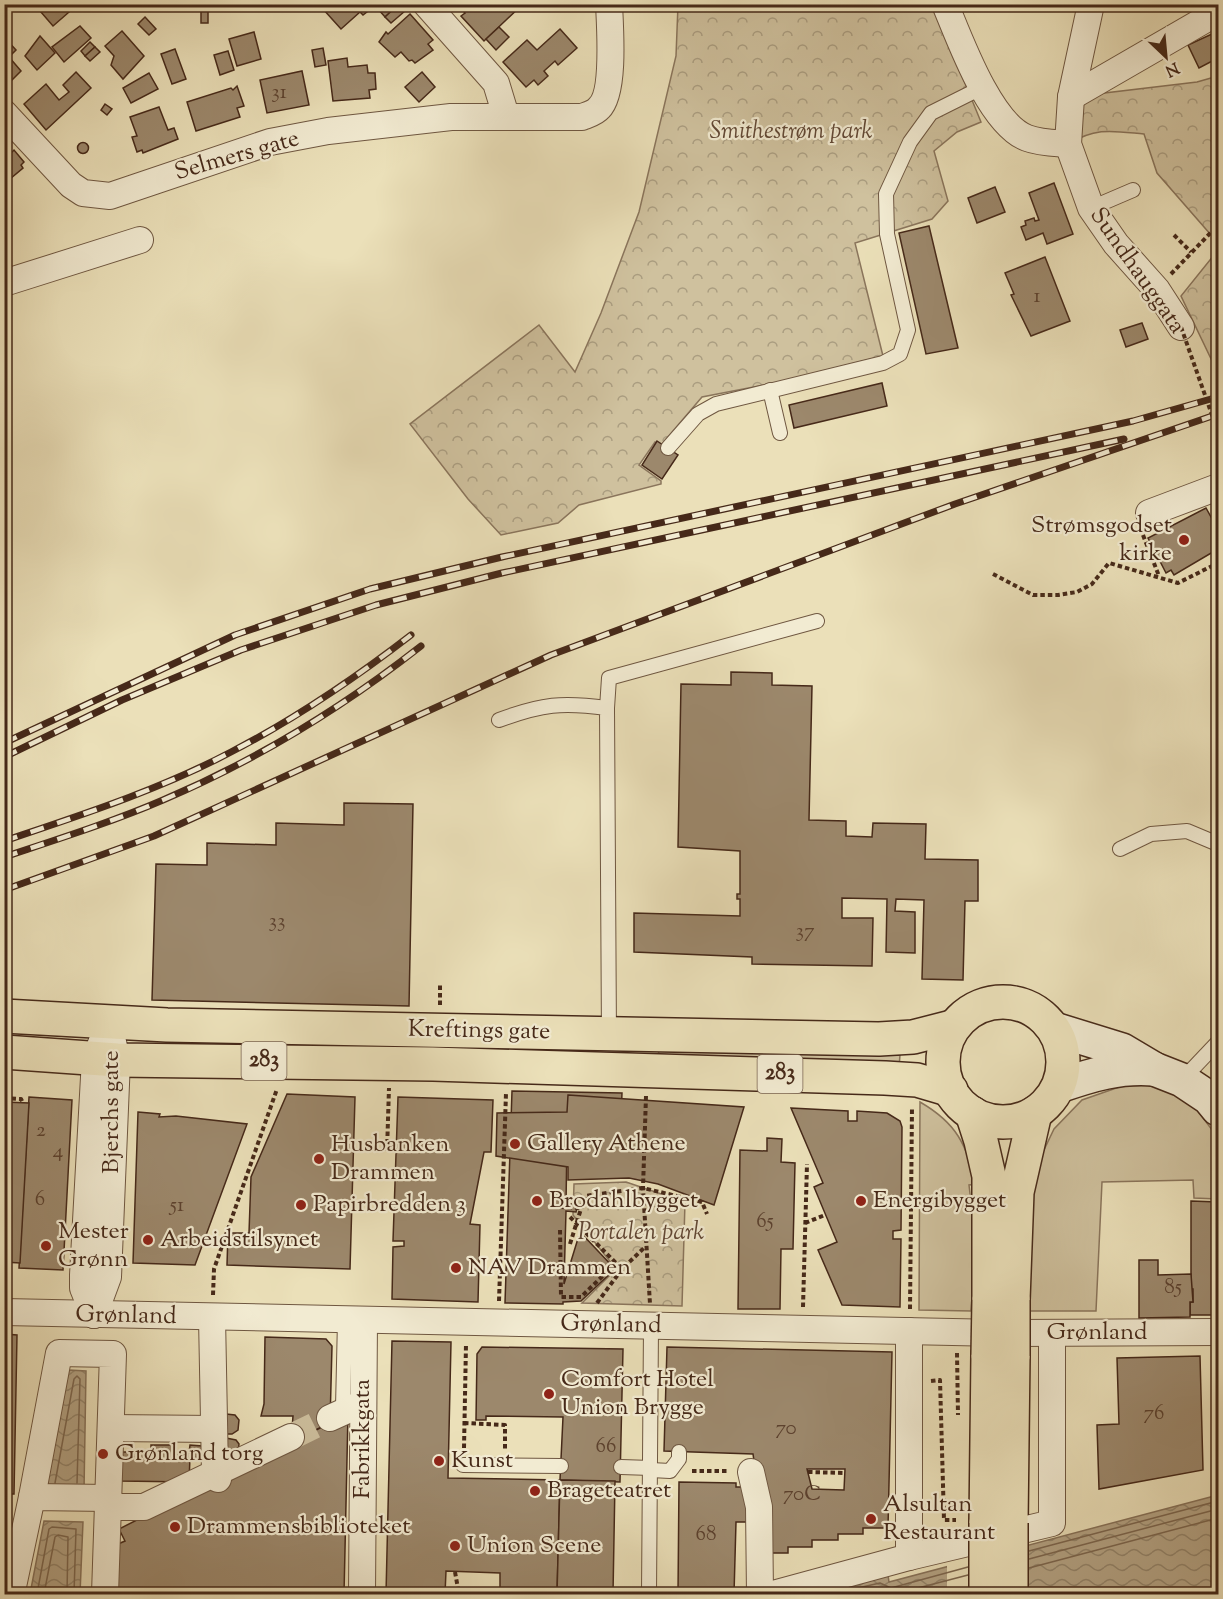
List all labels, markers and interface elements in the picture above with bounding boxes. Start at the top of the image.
north arrow [1136,27,1196,87]
text: N [1160,55,1182,81]
house number: 31 [271,78,287,108]
park label: Smithestrøm park [710,115,873,149]
street label: Selmers gate [171,122,303,190]
street label: Sundhauggata [1081,201,1193,341]
house number: 1 [1033,282,1041,312]
place label: Strømsgodset kirke [1031,509,1172,571]
marker: Strømsgodset kirke [1177,533,1191,547]
house number: 33 [269,907,285,937]
house number: 37 [795,917,815,947]
street label: Kreftings gate [407,1013,551,1049]
road number: 283 [242,1042,286,1080]
street label: Bjerchs gate [95,1050,129,1174]
road number: 283 [758,1055,802,1093]
house number: 2 [36,1116,46,1146]
place label: Gallery Athene [527,1127,686,1161]
place label: Husbanken Drammen [331,1128,449,1190]
house number: 4 [53,1137,63,1167]
marker: Gallery Athene [508,1137,522,1151]
marker: Husbanken Drammen [312,1152,326,1166]
place label: Brodahlbygget [549,1184,698,1218]
place label: Energibygget [873,1184,1006,1218]
house number: 6 [35,1185,45,1215]
place label: Papirbredden 3 [313,1188,466,1222]
house number: 51 [169,1191,184,1221]
marker: Brodahlbygget [530,1194,544,1208]
marker: Energibygget [854,1194,868,1208]
marker: Papirbredden 3 [294,1198,308,1212]
house number: 65 [756,1207,774,1237]
place label: Mester Grønn [58,1215,129,1277]
park label: Portalen park [578,1216,704,1250]
place label: Arbeidstilsynet [160,1223,318,1257]
marker: Arbeidstilsynet [141,1233,155,1247]
marker: Mester Grønn [39,1239,53,1253]
place label: NAV Drammen [468,1251,631,1285]
marker: NAV Drammen [449,1261,463,1275]
house number: 85 [1164,1273,1182,1303]
street label: Grønland [75,1298,177,1334]
street label: Grønland [560,1307,662,1343]
street label: Grønland [1046,1316,1148,1350]
place label: Comfort Hotel Union Brygge [561,1363,714,1425]
street label: Fabrikkgata [346,1379,380,1499]
marker: Comfort Hotel Union Brygge [542,1387,556,1401]
house number: 76 [1144,1399,1164,1429]
house number: 70 [775,1414,797,1444]
house number: 66 [596,1432,616,1462]
place label: Grønland torg [115,1437,264,1471]
place label: Kunst [451,1444,513,1478]
marker: Grønland torg [96,1447,110,1461]
marker: Kunst [432,1454,446,1468]
place label: Brageteatret [547,1474,671,1508]
house number: 70C [783,1480,821,1510]
marker: Brageteatret [528,1484,542,1498]
place label: Alsultan Restaurant [883,1488,995,1550]
place label: Drammensbiblioteket [187,1510,410,1544]
marker: Alsultan Restaurant [864,1512,878,1526]
marker: Drammensbiblioteket [168,1520,182,1534]
house number: 68 [696,1520,716,1550]
place label: Union Scene [467,1529,601,1563]
marker: Union Scene [448,1539,462,1553]

